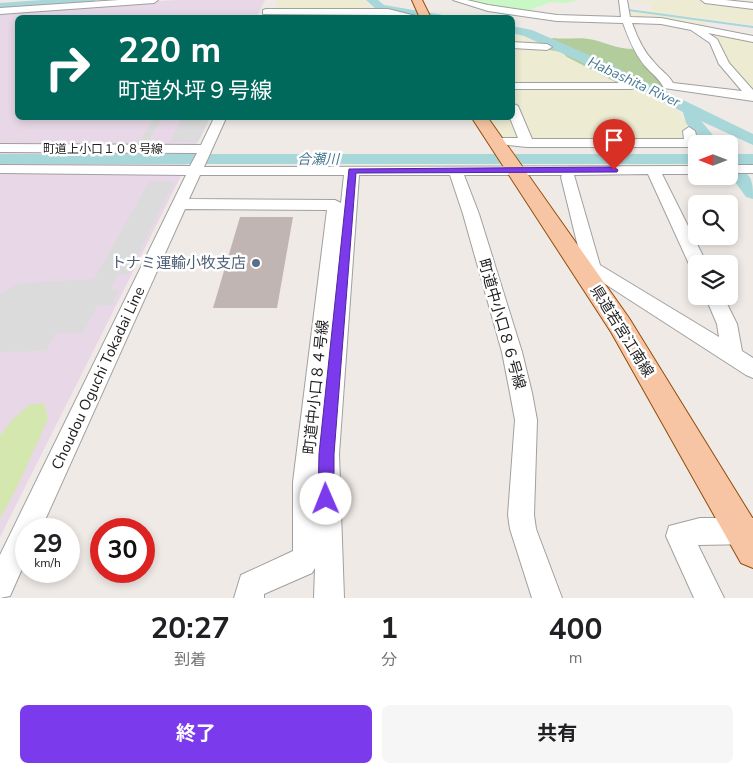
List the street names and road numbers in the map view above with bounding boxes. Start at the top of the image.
street label: 町道上小口１０８号線 [43,141,163,157]
street label: 町道中小口８６号線 [474,256,530,392]
street label: 県道若宮江南線 [586,281,658,381]
street label: Choudou Oguchi Tokadai Line [47,283,149,473]
street label: 町道中小口８４号線 [299,319,333,455]

